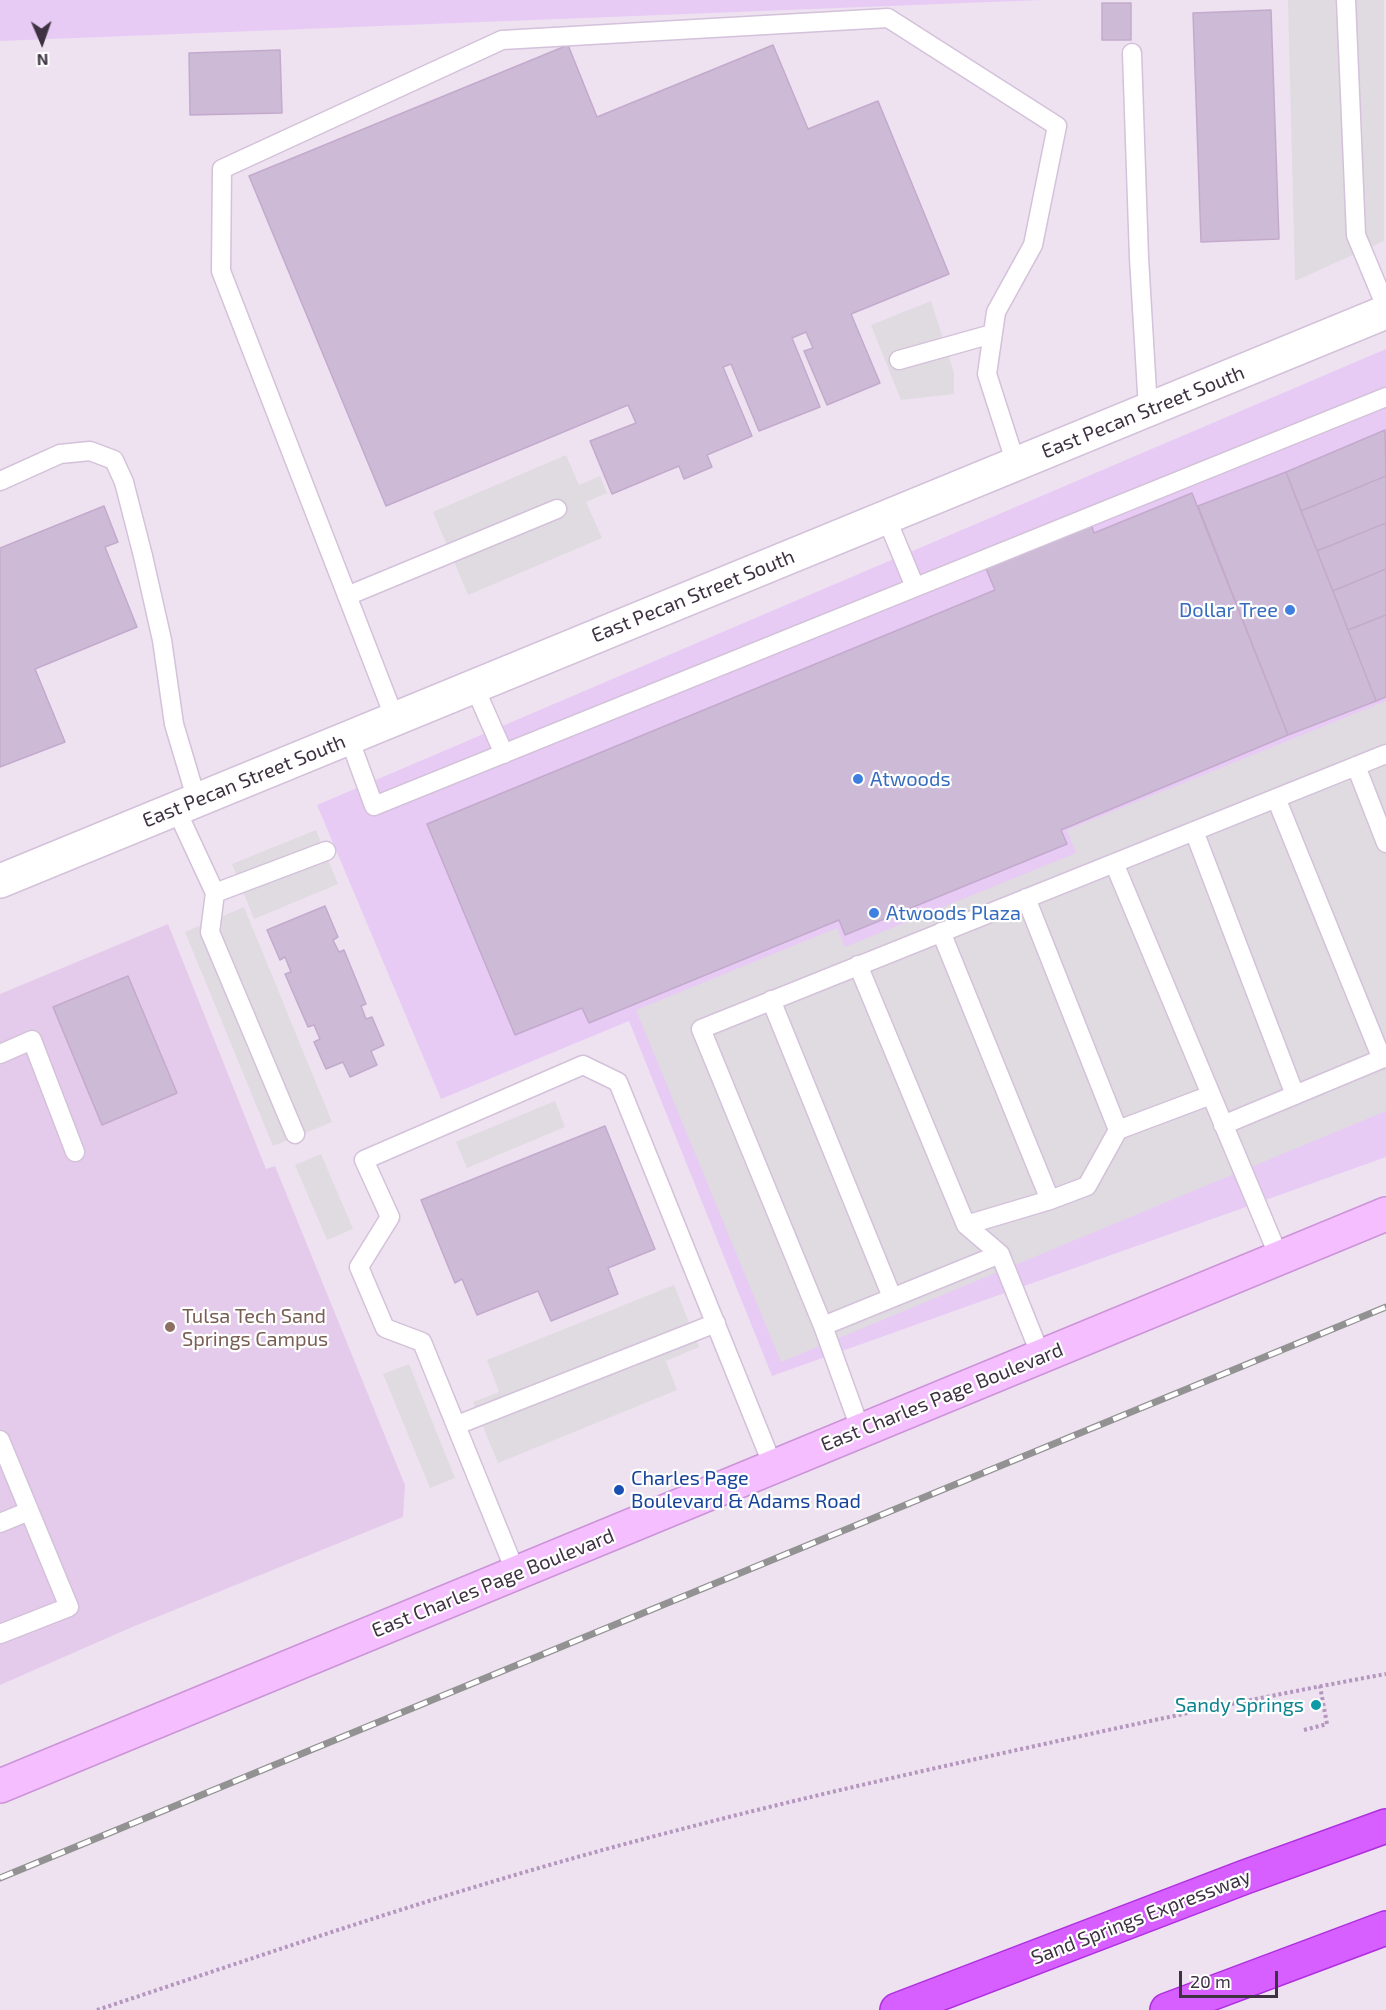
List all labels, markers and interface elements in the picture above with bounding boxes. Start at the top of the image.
north arrow [12,12,72,72]
text: N [37,51,49,70]
street label: East Pecan Street South [1038,360,1248,464]
street label: East Pecan Street South [588,544,798,648]
place label: Dollar Tree [1179,598,1278,622]
marker: Dollar Tree [1283,603,1297,617]
street label: East Pecan Street South [139,729,349,833]
place label: Atwoods [870,767,951,791]
marker: Atwoods [851,772,865,786]
place label: Atwoods Plaza [886,901,1021,925]
marker: Atwoods Plaza [867,906,881,920]
place label: Tulsa Tech Sand Springs Campus [182,1304,328,1351]
marker: Tulsa Tech Sand Springs Campus [163,1320,177,1334]
street label: East Charles Page Boulevard [817,1337,1067,1457]
place label: Charles Page Boulevard & Adams Road [631,1466,861,1513]
marker: Charles Page Boulevard & Adams Road [612,1483,626,1497]
street label: East Charles Page Boulevard [368,1523,618,1643]
place label: Sandy Springs [1175,1693,1304,1717]
marker: Sandy Springs [1309,1698,1323,1712]
street label: Sand Springs Expressway [1028,1864,1254,1970]
scale bar [1182,1959,1281,1997]
text: 20 m [1190,1970,1231,1992]

